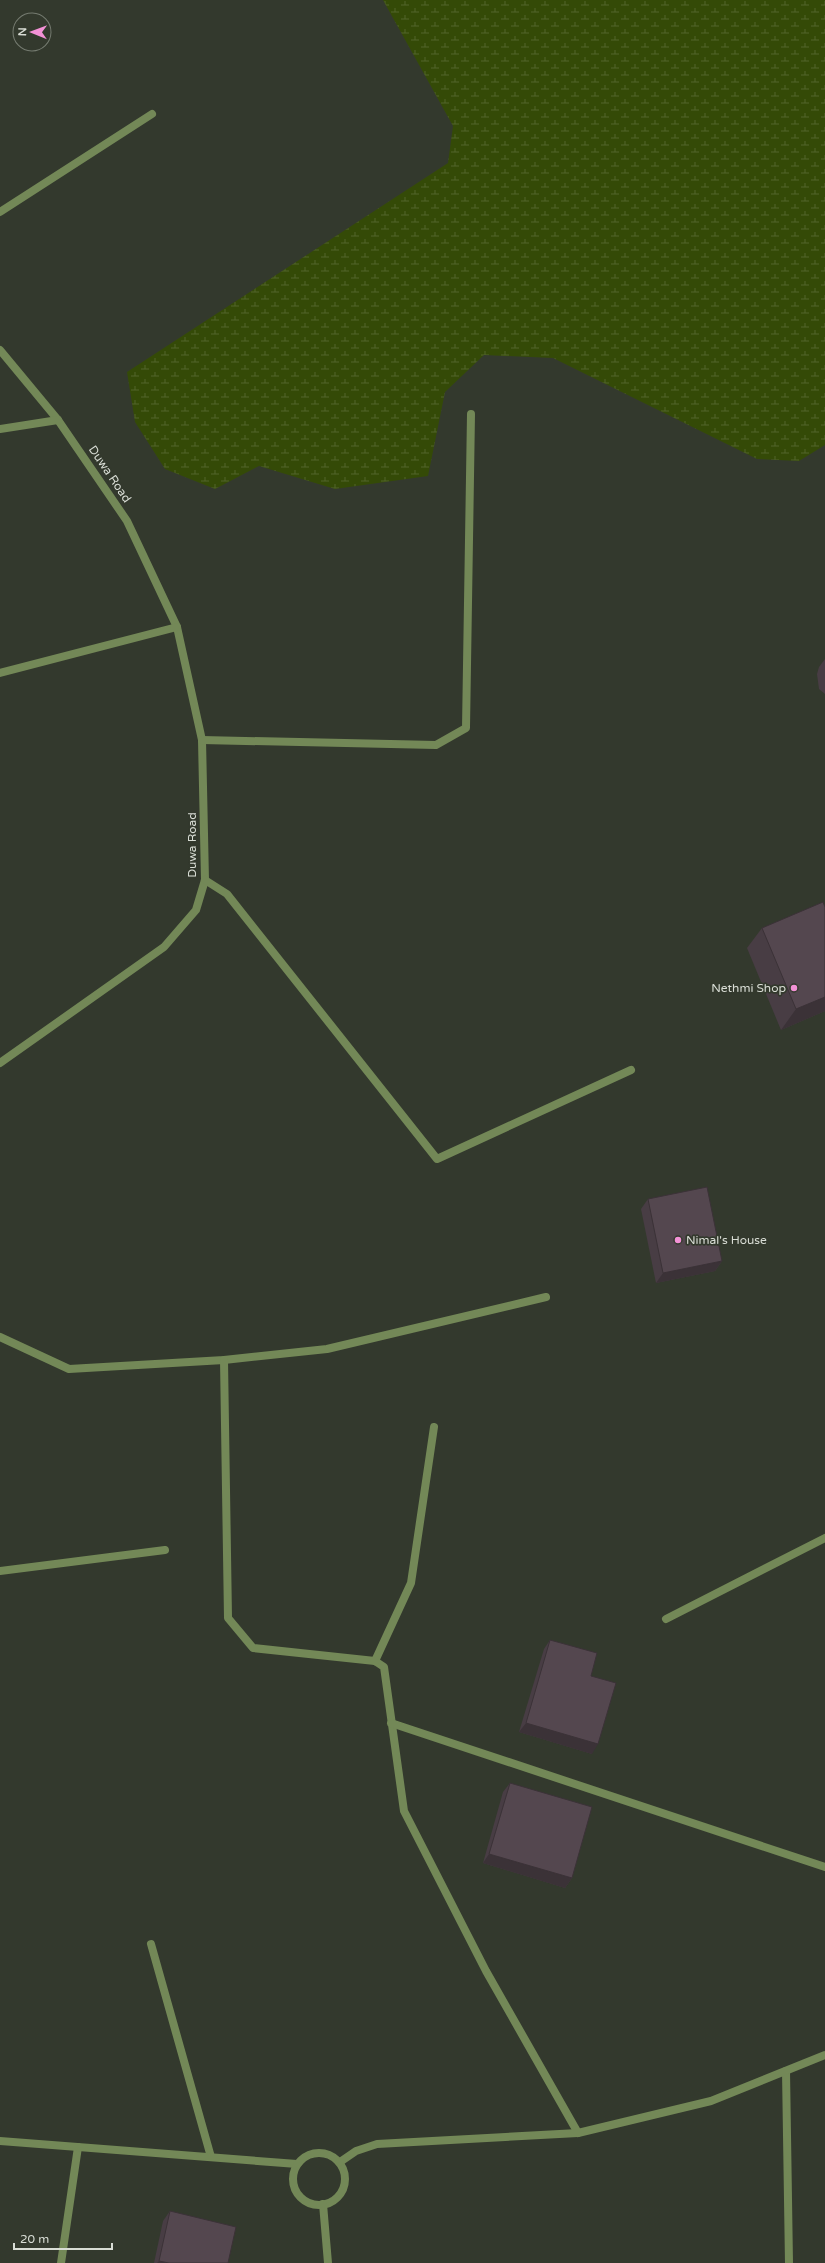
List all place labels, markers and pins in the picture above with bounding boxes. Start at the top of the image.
place label: Nethmi Shop [711,981,786,995]
marker: Nethmi Shop [789,983,799,993]
place label: Nimal's House [686,1233,767,1247]
marker: Nimal's House [673,1235,683,1245]

